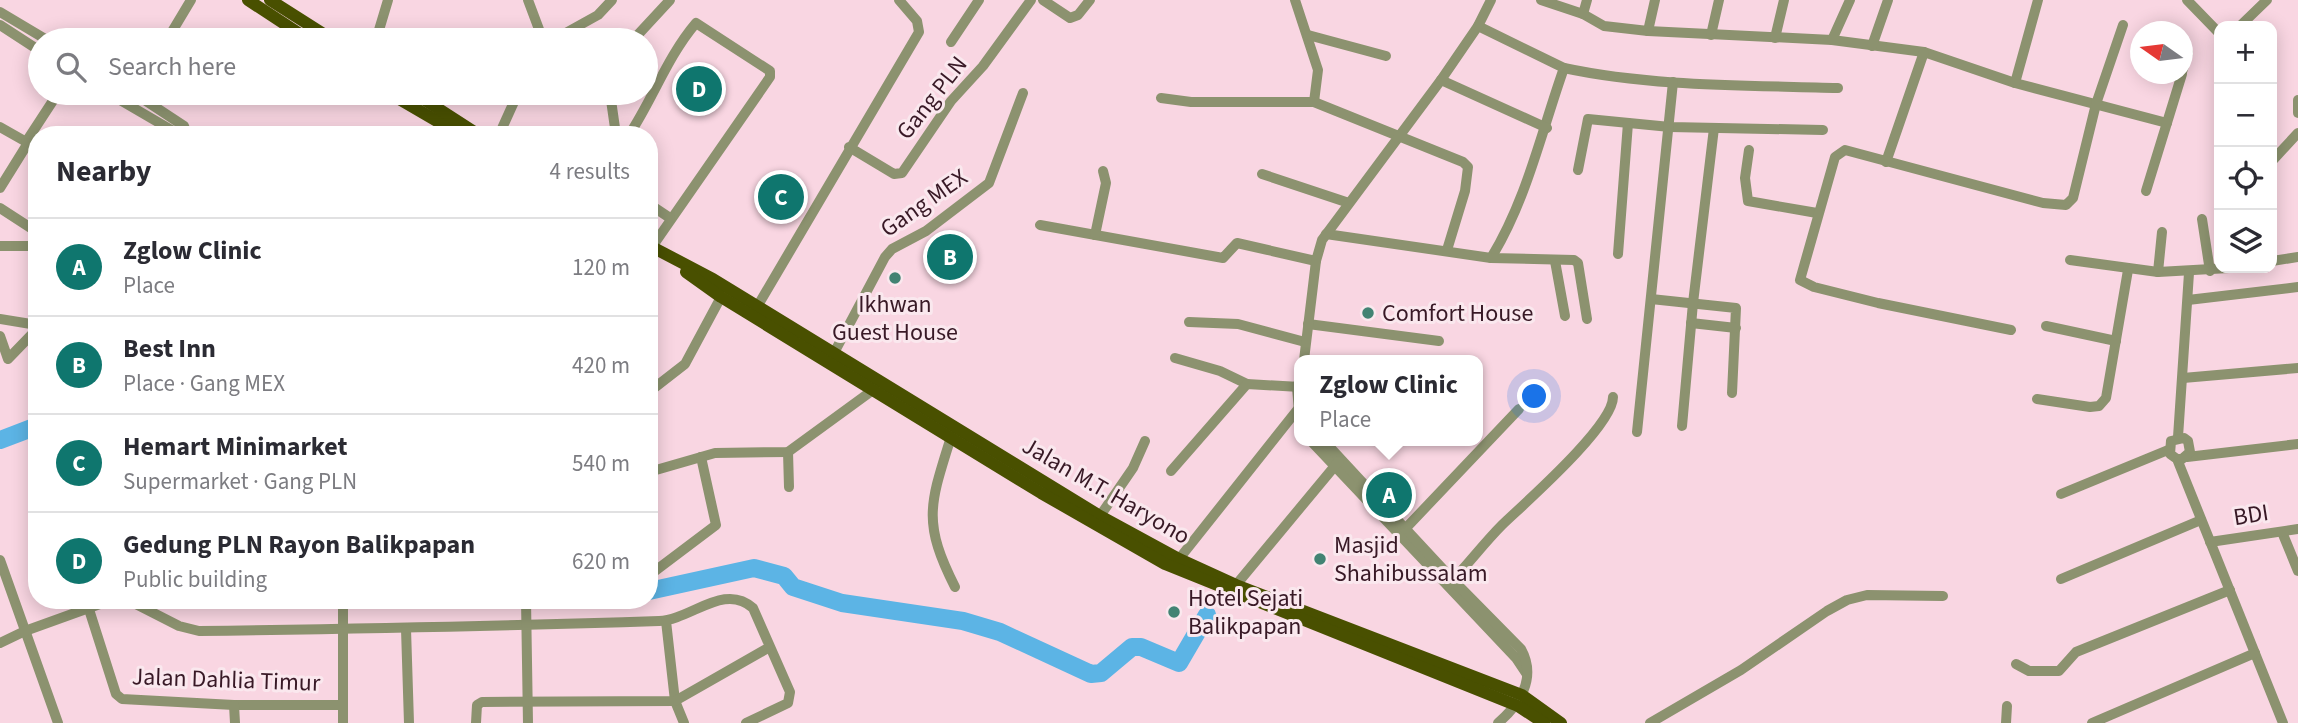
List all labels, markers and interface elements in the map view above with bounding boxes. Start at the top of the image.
north arrow [2130,21,2193,84]
map controls [2214,21,2277,273]
button: + [2214,21,2277,84]
search box [28,28,658,105]
icon: search [52,48,90,86]
text: Search here [108,48,236,85]
street label: Gang PLN [888,49,976,147]
pin: D [676,63,722,115]
button: − [2214,84,2277,147]
button: locate [2214,147,2277,210]
text: Nearby [56,150,151,193]
text: 4 results [550,155,630,188]
street label: Gang MEX [873,160,975,246]
pin: C [758,171,804,223]
button: layers [2214,210,2277,273]
pin: B [927,231,973,283]
text: Zglow Clinic [123,232,262,269]
text: A [72,251,86,284]
text: 120 m [572,251,630,284]
text: Place [123,269,175,302]
marker: Ikhwan Guest House [887,270,903,286]
place label: Ikhwan Guest House [832,287,958,350]
place label: Comfort House [1382,296,1533,331]
marker: Comfort House [1360,305,1376,321]
text: Best Inn [123,330,216,367]
text: B [72,349,86,382]
text: 420 m [572,349,630,382]
popup [1294,355,1483,446]
text: Zglow Clinic [1319,366,1458,403]
text: Place · Gang MEX [123,367,285,400]
your location [1517,379,1551,413]
text: Place [1319,403,1371,436]
text: Hemart Minimarket [123,428,348,465]
street label: Jalan M.T. Haryono [1015,429,1197,553]
text: C [72,447,86,480]
text: 540 m [572,447,630,480]
text: Supermarket · Gang PLN [123,465,357,498]
pin: A [1366,469,1412,521]
street label: BDI [2231,495,2271,535]
text: Gedung PLN Rayon Balikpapan [123,526,475,563]
place label: Masjid Shahibussalam [1334,528,1488,591]
text: D [72,545,86,578]
text: 620 m [572,545,630,578]
marker: Masjid Shahibussalam [1312,551,1328,567]
text: Public building [123,563,267,596]
place label: Hotel Sejati Balikpapan [1188,581,1303,644]
marker: Hotel Sejati Balikpapan [1166,604,1182,620]
street label: Jalan Dahlia Timur [131,659,322,701]

